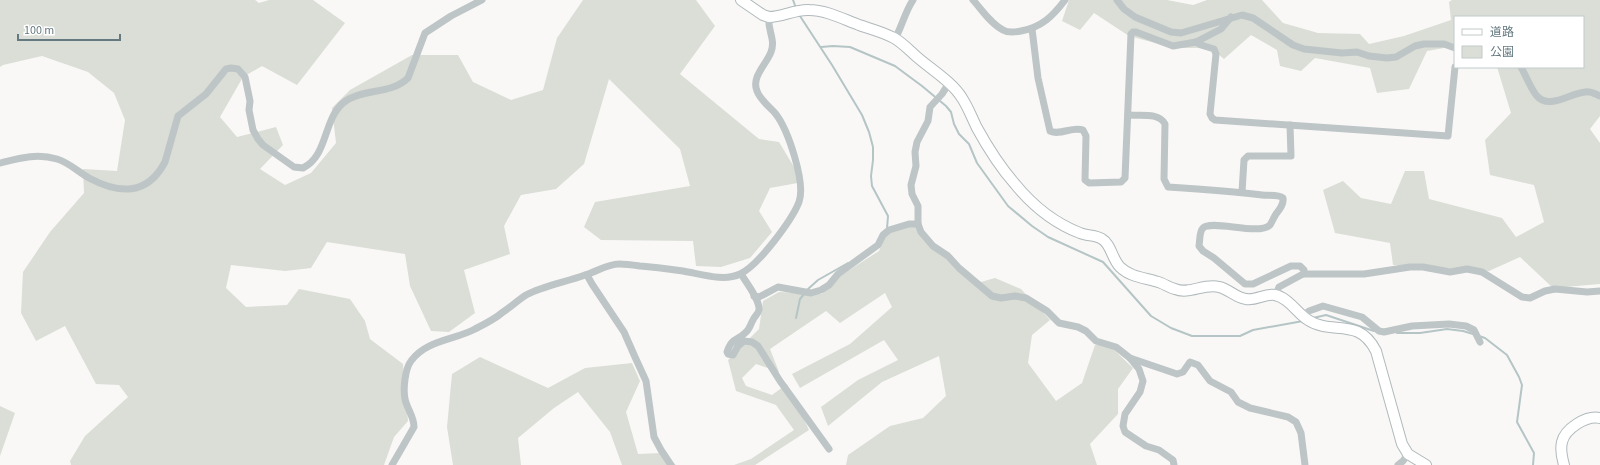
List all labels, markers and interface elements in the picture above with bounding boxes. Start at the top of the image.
scale bar [18,16,120,42]
legend [1454,16,1584,68]
text: 100 m [24,22,54,39]
text: 道路 [1490,24,1514,41]
text: 公園 [1490,44,1514,61]

